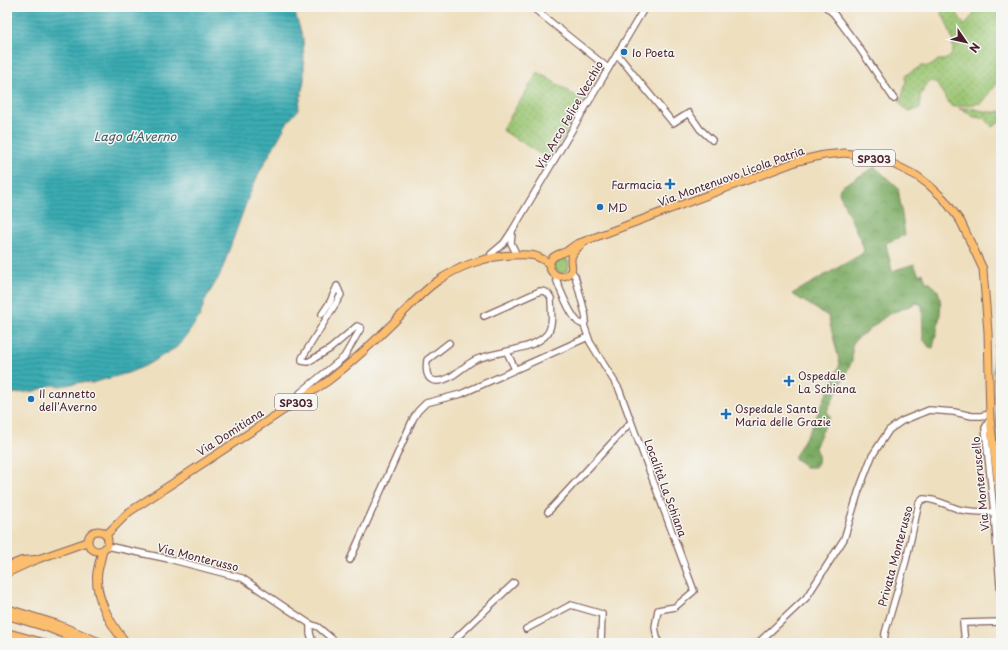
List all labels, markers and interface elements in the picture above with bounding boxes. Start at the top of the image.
north arrow [946,22,986,62]
text: N [965,40,984,56]
place label: Io Poeta [632,44,675,61]
marker: Io Poeta [619,47,629,57]
street label: Via Arco Felice Vecchio [531,57,607,173]
water label: Lago d'Averno [94,127,178,145]
street label: Via Montenuovo Licola Patria [655,142,807,210]
road number: SP303 [853,150,895,166]
place label: Farmacia [611,176,662,193]
marker: Farmacia [665,179,675,189]
place label: MD [608,199,628,216]
marker: MD [595,202,605,212]
place label: Ospedale La Schiana [798,367,857,397]
marker: Ospedale La Schiana [783,375,795,387]
place label: Il cannetto dell'Averno [39,385,97,415]
marker: Il cannetto dell'Averno [26,394,36,404]
road number: SP303 [275,394,317,410]
place label: Ospedale Santa Maria delle Grazie [735,400,832,430]
street label: Via Domitiana [193,404,267,460]
marker: Ospedale Santa Maria delle Grazie [720,408,732,420]
street label: Via Monteruscello [967,436,993,532]
street label: Località La Schiana [640,437,692,540]
street label: Privata Monterusso [873,504,917,608]
street label: Via Monterusso [156,539,240,575]

